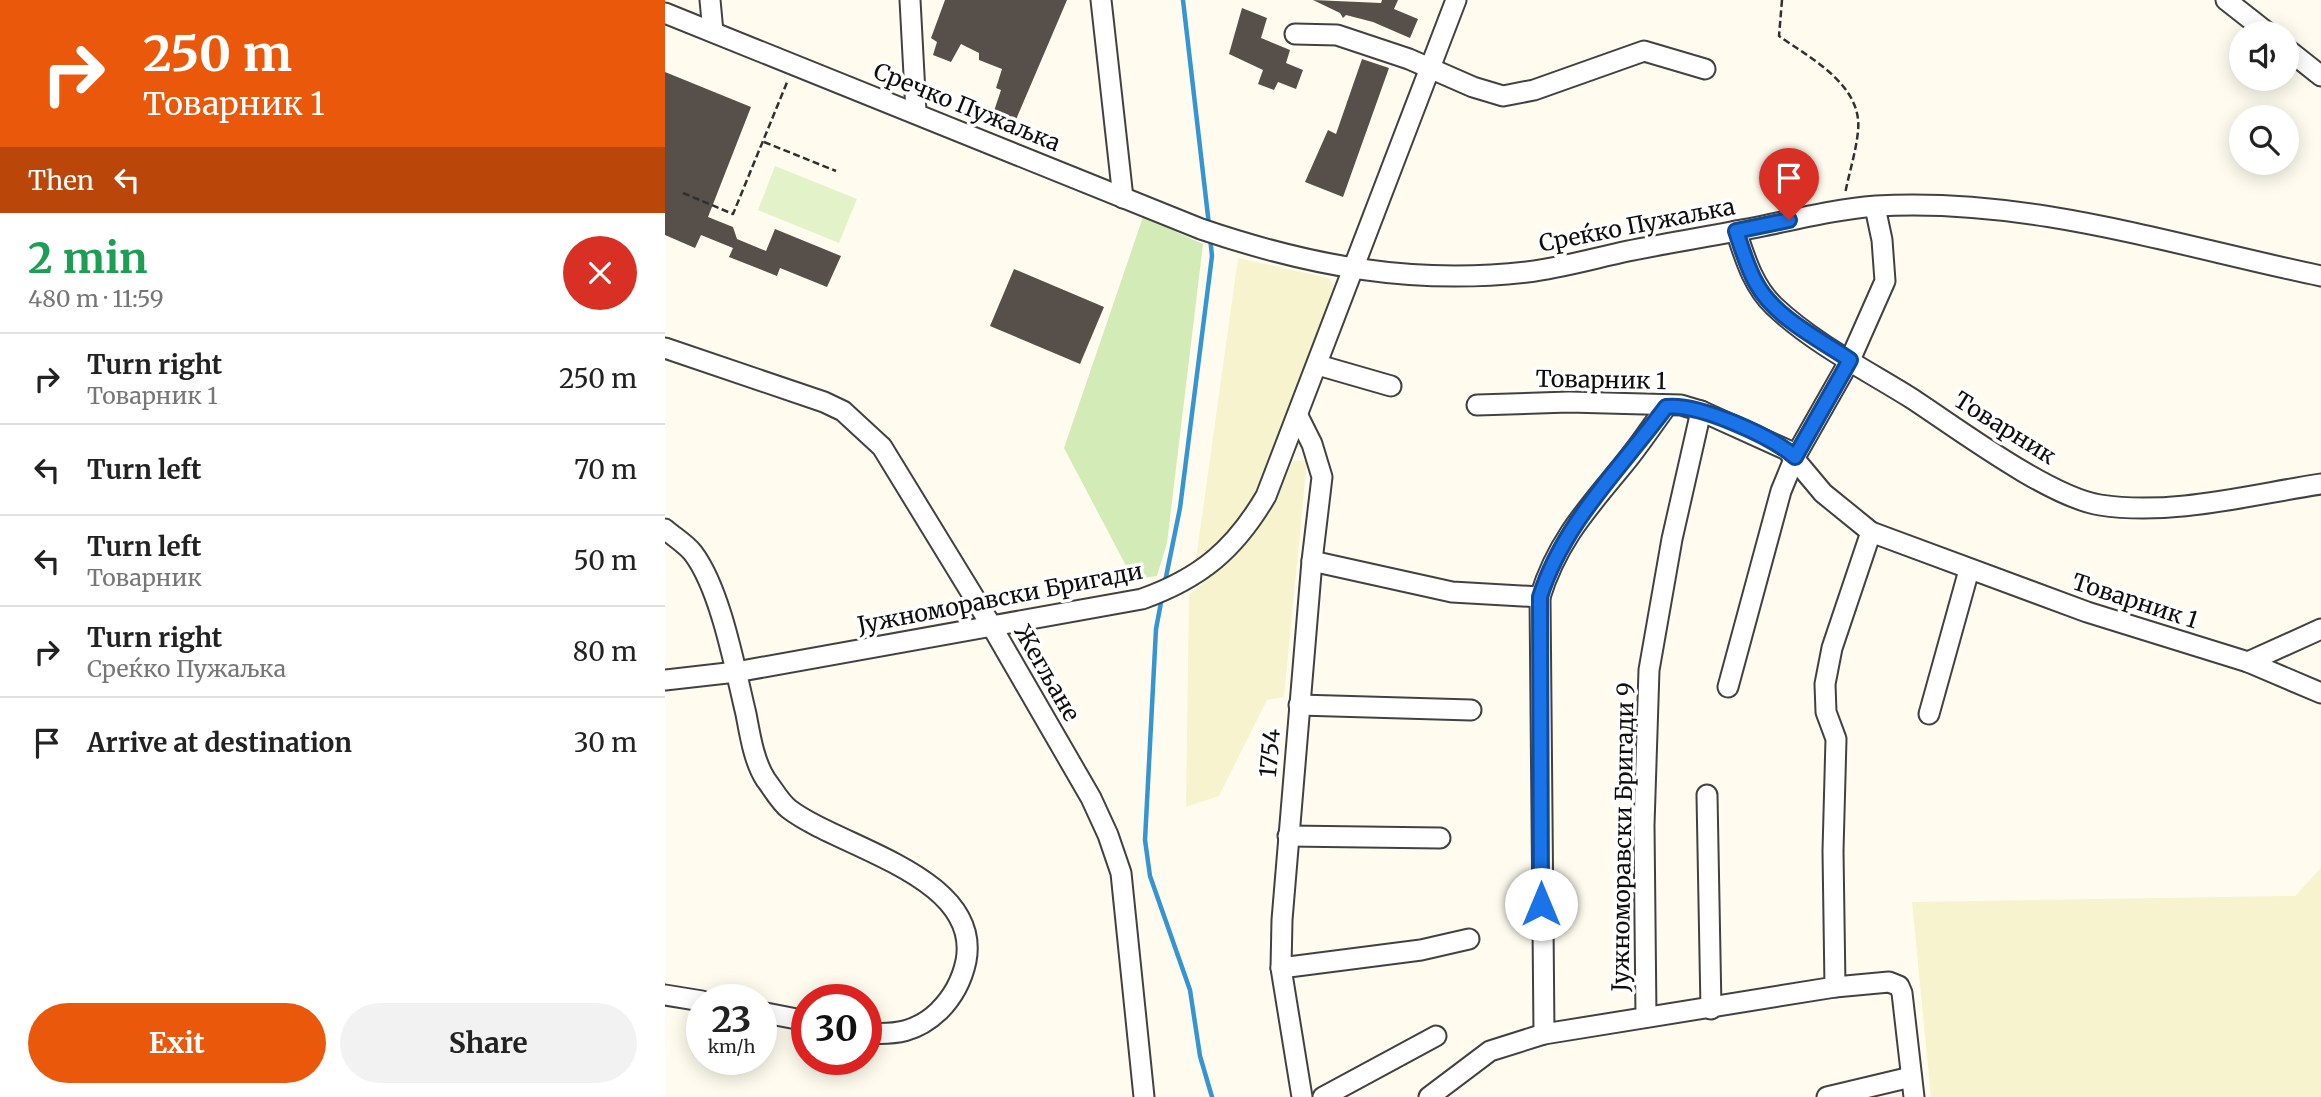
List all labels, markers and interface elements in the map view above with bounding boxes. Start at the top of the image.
map controls [2229,21,2299,175]
button: sound [2229,21,2299,91]
text: 250 m [143,23,292,84]
icon: right [28,28,119,119]
street label: Сречко Пужаљка [869,56,1065,157]
text: Товарник 1 [143,84,325,124]
button: search [2229,105,2299,175]
pin [1759,148,1819,220]
icon: arrive [1770,159,1808,197]
icon: left [108,161,146,199]
text: Then [28,164,94,197]
street label: Среќко Пужаљка [1536,191,1737,258]
text: 2 min [28,232,148,284]
button: close [563,236,637,310]
text: 480 m · 11:59 [28,284,164,313]
text: Turn right [87,348,222,381]
icon: right [28,360,66,398]
text: 250 m [559,362,637,395]
street label: Товарник 1 [1535,364,1667,395]
text: Товарник 1 [87,381,218,410]
street label: Товарник [1949,385,2062,471]
icon: left [28,451,66,489]
text: Turn left [87,453,201,486]
text: 70 m [574,453,637,486]
text: Turn left [87,530,201,563]
icon: left [28,542,66,580]
text: 50 m [573,544,637,577]
street label: Јужноморавски Бригади [854,556,1145,640]
text: Товарник [87,563,202,592]
street label: Товарник 1 [2069,567,2202,635]
street label: Жегљане [1008,619,1087,726]
text: Turn right [87,621,222,654]
icon: right [28,633,66,671]
text: 80 m [573,635,637,668]
text: Среќко Пужаљка [87,654,286,683]
street label: Јужноморавски Бригади 9 [1605,682,1640,993]
icon: arrive [28,724,66,762]
text: Arrive at destination [87,726,352,759]
text: 30 m [574,726,637,759]
street label: 1754 [1253,727,1286,778]
position arrow [1504,867,1578,941]
speed limit sign: 30 [791,984,882,1075]
text: 23 [712,998,751,1042]
button: Exit [28,1003,326,1083]
button: Share [340,1003,637,1083]
text: km/h [708,1035,755,1058]

